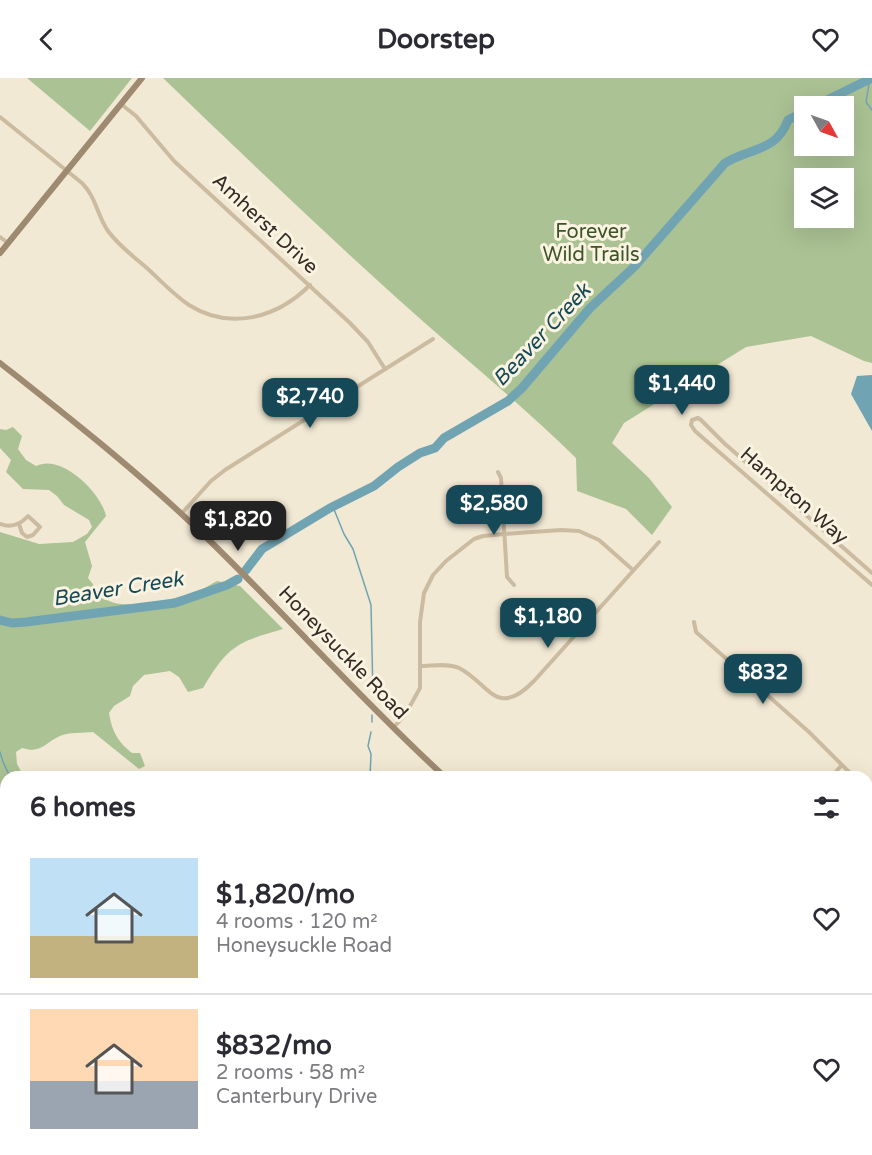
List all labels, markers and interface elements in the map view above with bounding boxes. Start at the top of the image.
icon: back [30,23,63,56]
text: Doorstep [377,23,495,56]
icon: heart [809,23,842,56]
north arrow [794,96,854,156]
map controls [794,96,854,228]
button: layers [794,168,854,228]
street label: Amherst Drive [207,169,323,279]
park label: Forever Wild Trails [542,220,640,267]
water label: Beaver Creek [488,277,597,392]
pin: $1,440 [633,365,731,416]
text: $1,440 [648,372,716,396]
pin: $2,740 [261,378,359,429]
text: $2,740 [276,385,344,409]
street label: Hampton Way [735,442,853,550]
pin: $2,580 [445,485,543,536]
text: $2,580 [460,492,528,516]
pin: $1,820 [189,501,287,552]
text: $1,820 [204,508,272,532]
water label: Beaver Creek [51,566,187,612]
street label: Honeysuckle Road [273,581,413,725]
pin: $1,180 [499,598,597,649]
text: $1,180 [514,605,582,629]
pin: $832 [727,654,799,705]
text: $832 [738,661,788,685]
icon: filters [810,791,843,824]
text: 6 homes [30,792,136,823]
text: $1,820/mo [216,879,355,910]
icon: home [78,882,150,954]
icon: heart [810,902,843,935]
text: 4 rooms · 120 m² [216,910,378,934]
text: Honeysuckle Road [216,934,392,958]
text: $832/mo [216,1030,332,1061]
icon: home [78,1033,150,1105]
icon: heart [810,1053,843,1086]
text: 2 rooms · 58 m² [216,1061,365,1085]
text: Canterbury Drive [216,1085,377,1109]

